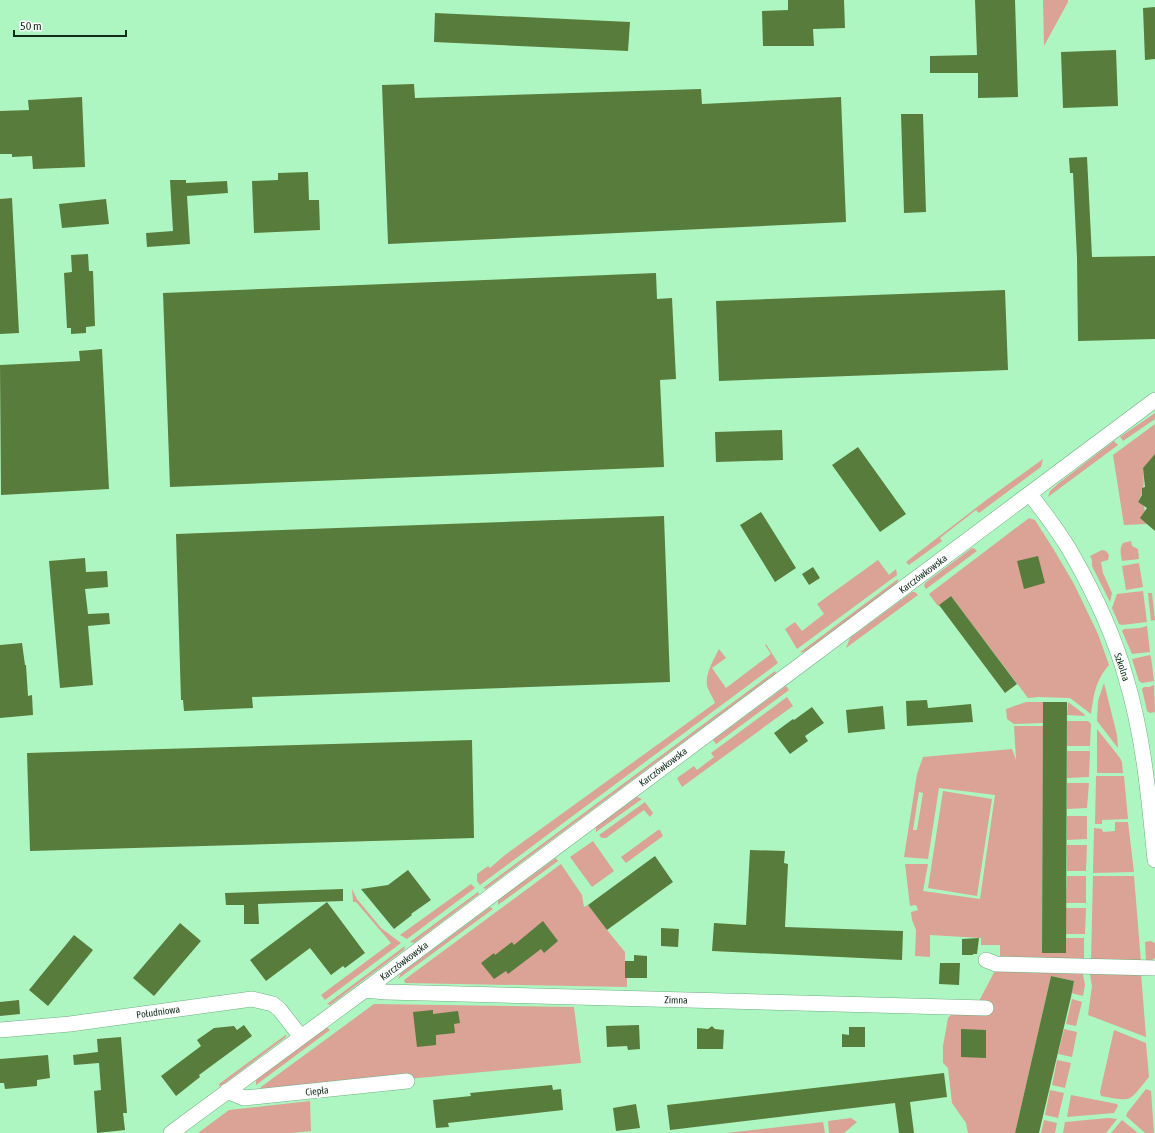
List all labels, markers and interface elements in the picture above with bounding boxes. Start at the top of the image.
scale bar [14,12,126,38]
text: 50 m [20,19,42,33]
street label: Karczówkowska [897,552,950,596]
street label: Szkolna [1112,652,1132,683]
street label: Karczówkowska [637,745,690,789]
street label: Karczówkowska [378,939,431,983]
street label: Zimna [664,994,688,1006]
street label: Południowa [135,1003,181,1021]
street label: Ciepła [305,1084,330,1098]

